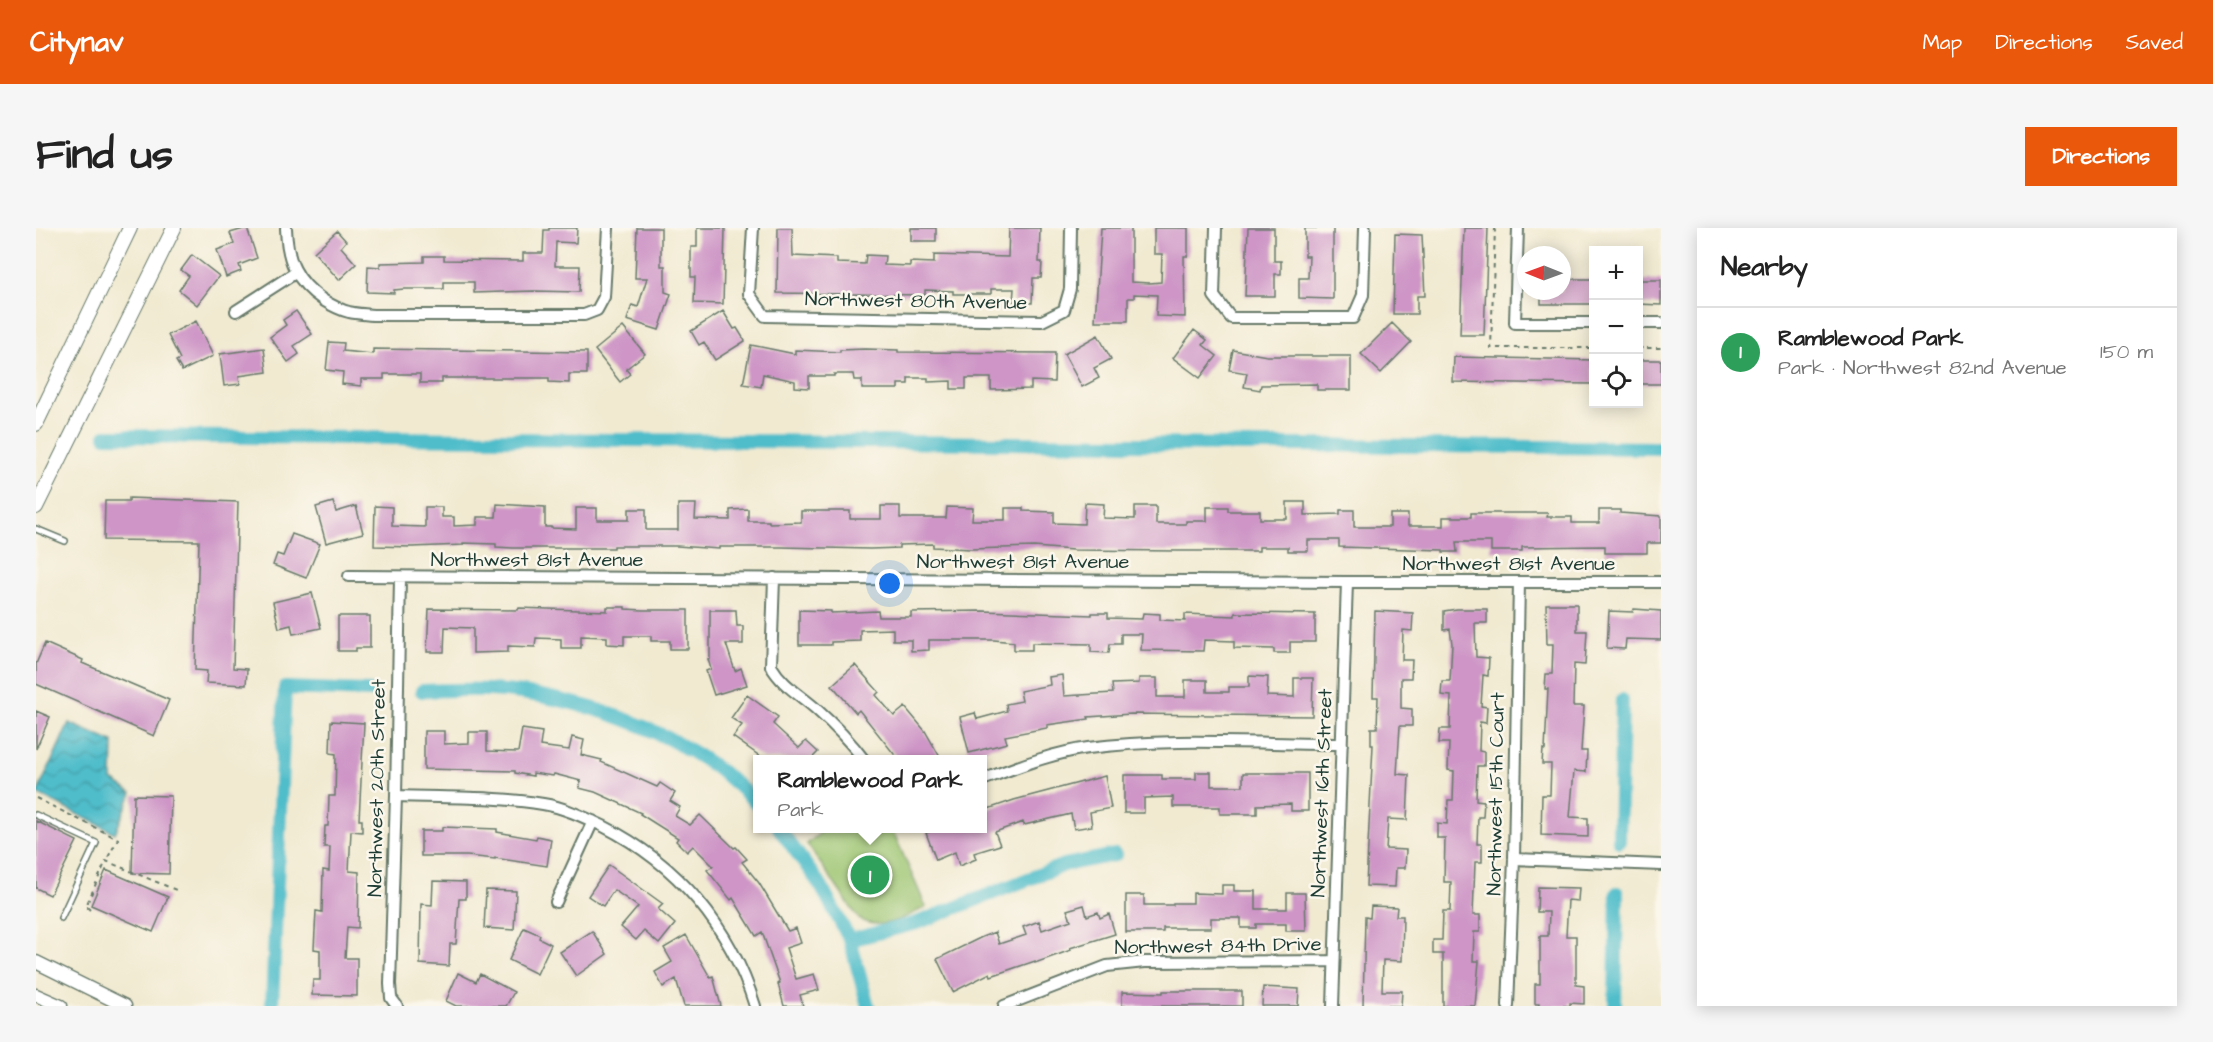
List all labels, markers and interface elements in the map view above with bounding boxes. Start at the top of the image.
text: Citynav [30,23,124,62]
text: Map [1922,28,1962,57]
text: Directions [1995,28,2093,57]
text: Saved [2126,28,2183,57]
text: Find us [36,127,173,185]
button: Directions [2025,127,2177,186]
north arrow [1517,246,1571,300]
map controls [1589,246,1643,408]
button: + [1589,246,1643,300]
text: Nearby [1721,249,1808,285]
street label: Northwest 80th Avenue [805,285,1028,317]
button: − [1589,300,1643,354]
text: Ramblewood Park [1778,323,1963,354]
text: 1 [1739,338,1742,366]
text: 150 m [2100,338,2153,366]
button: locate [1589,354,1643,408]
text: Park · Northwest 82nd Avenue [1778,354,2067,382]
street label: Northwest 81st Avenue [431,546,643,574]
street label: Northwest 81st Avenue [917,548,1129,576]
street label: Northwest 81st Avenue [1403,550,1615,578]
your location [875,569,904,598]
street label: Northwest 20th Street [361,679,393,897]
street label: Northwest 16th Street [1304,688,1340,898]
street label: Northwest 15th Court [1480,692,1512,896]
popup [753,755,987,833]
text: Ramblewood Park [777,765,963,796]
text: Park [777,796,824,824]
pin: 1 [850,852,890,898]
street label: Northwest 84th Drive [1114,930,1322,962]

